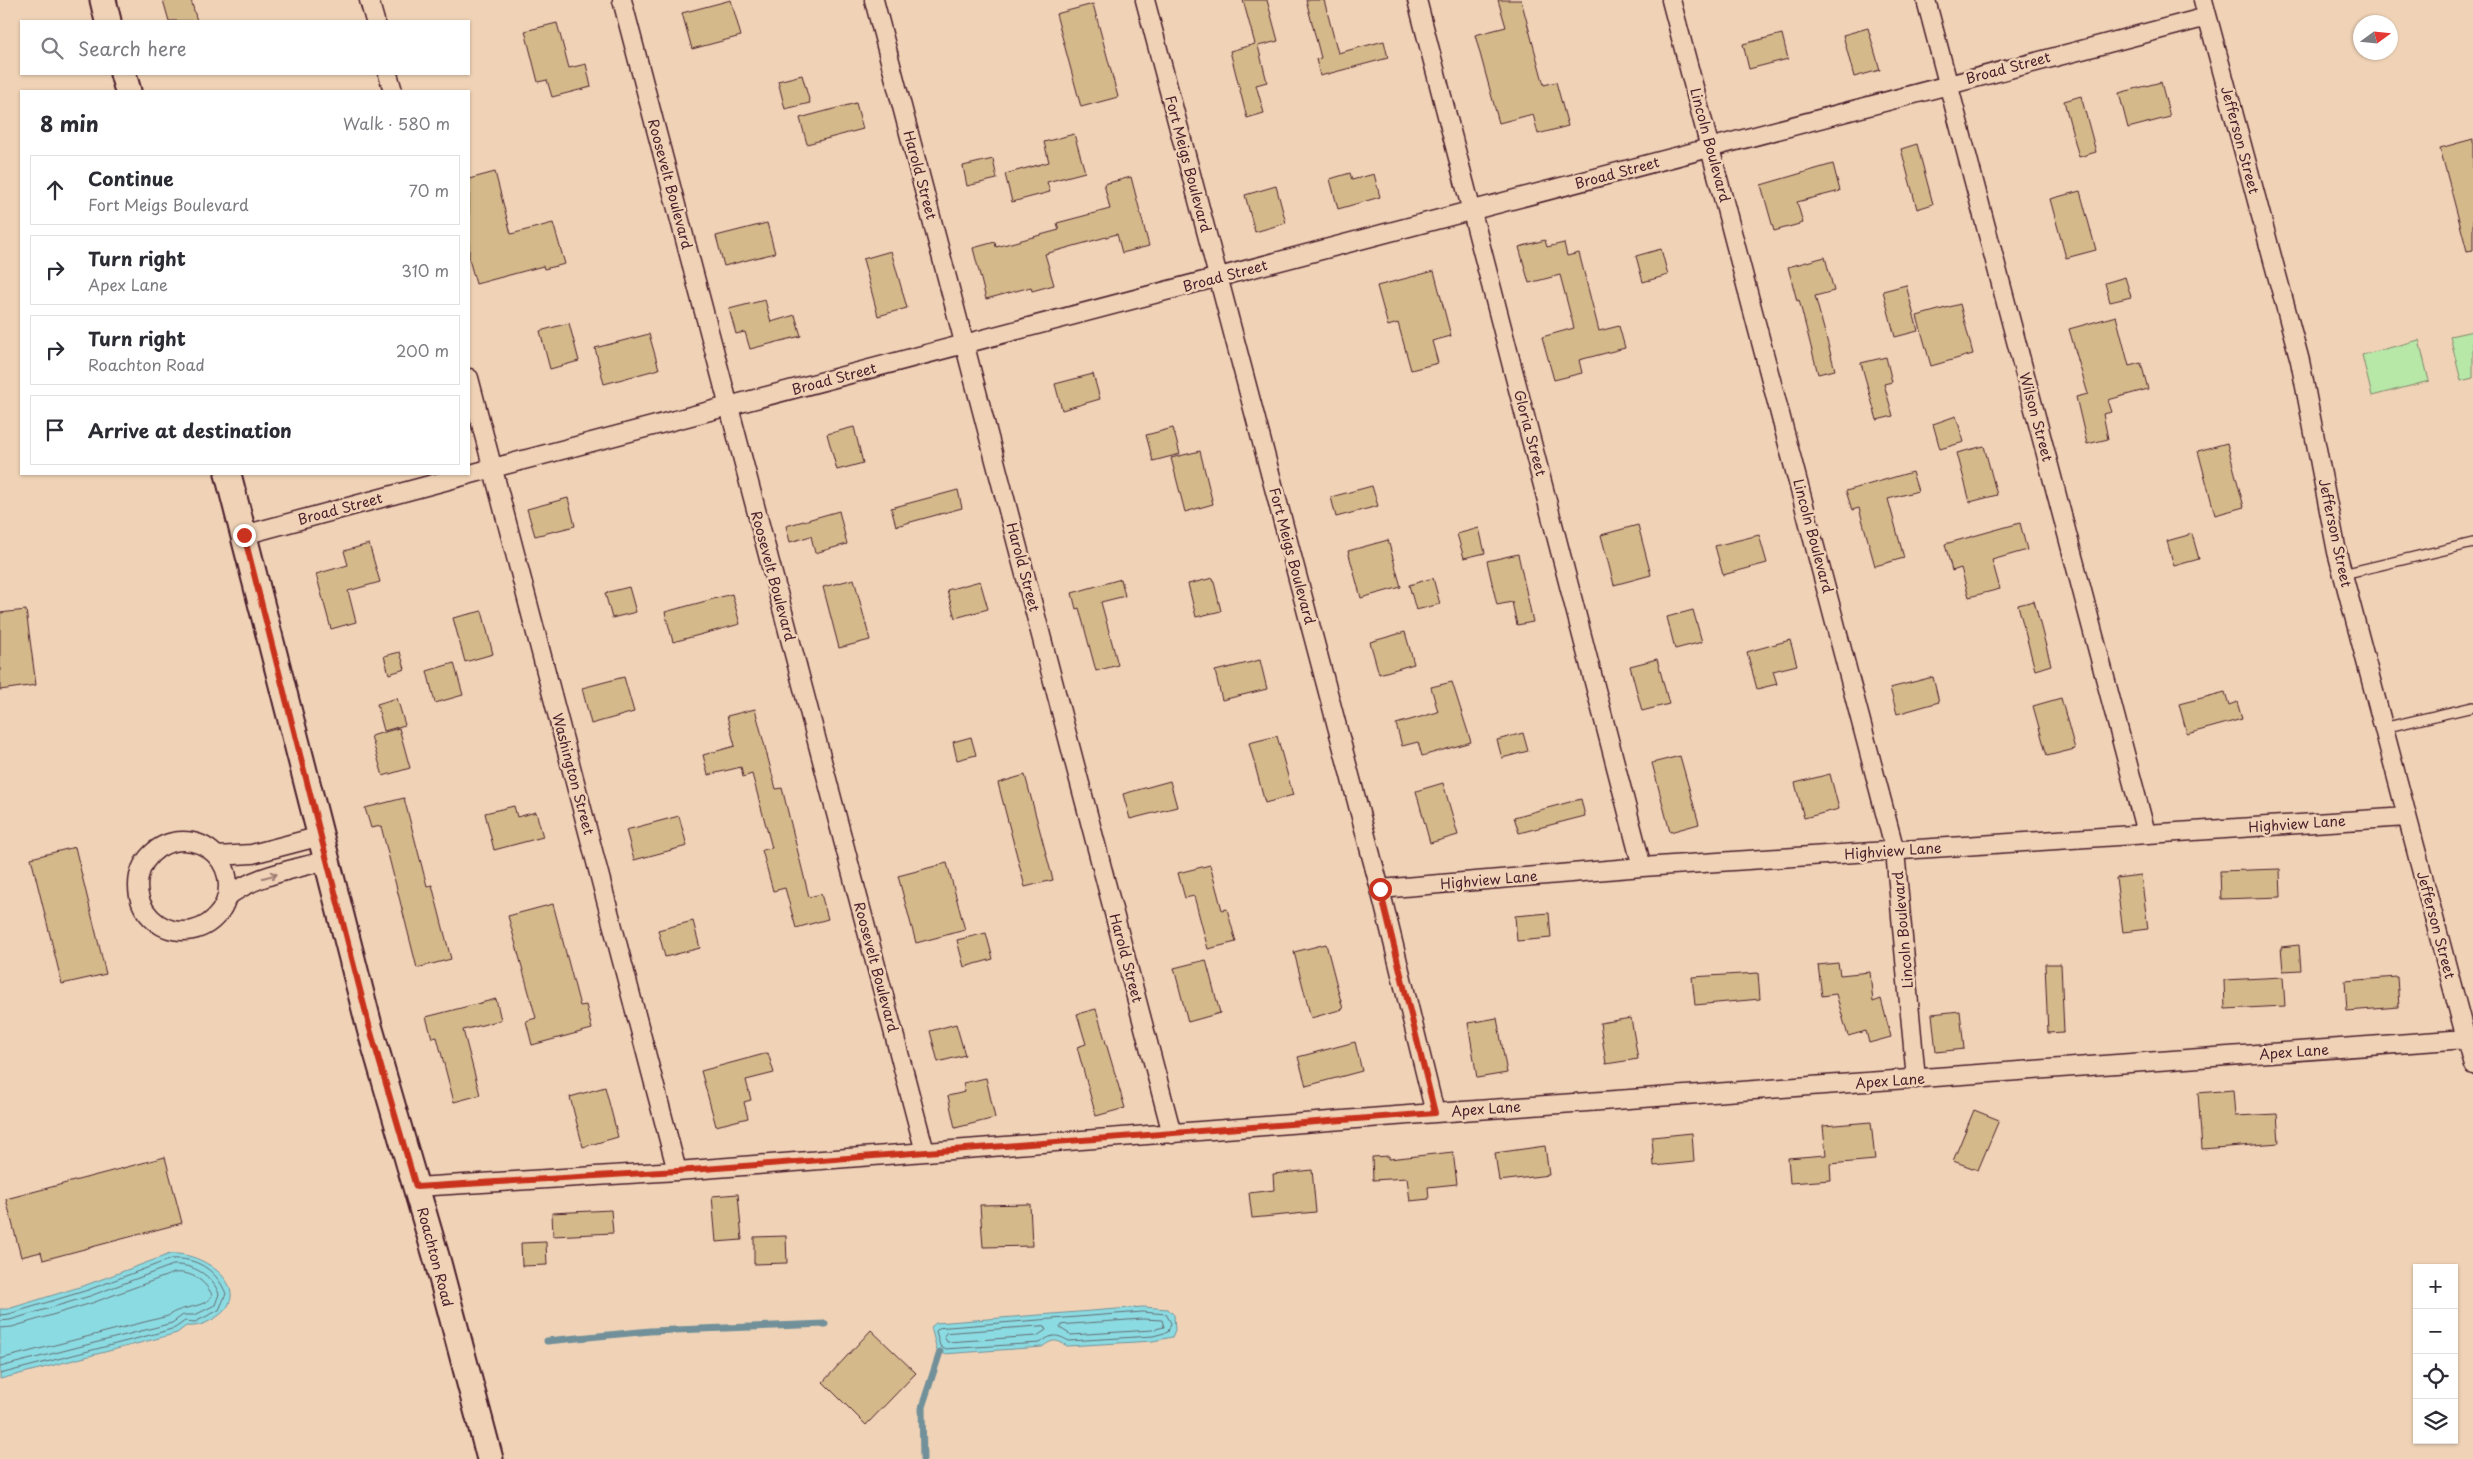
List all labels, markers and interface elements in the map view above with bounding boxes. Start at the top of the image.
north arrow [2353,15,2398,60]
search box [20,20,470,75]
icon: search [38,34,66,62]
text: Search here [78,34,187,62]
street label: Broad Street [1963,46,2053,89]
street label: Jefferson Street [2216,84,2265,196]
street label: Lincoln Boulevard [1685,85,1736,205]
street label: Fort Meigs Boulevard [1160,93,1217,235]
text: 8 min [40,107,99,139]
text: Walk · 580 m [343,111,450,135]
street label: Roosevelt Boulevard [643,116,698,252]
street label: Harold Street [899,128,943,222]
street label: Broad Street [1572,151,1662,194]
text: Continue [88,164,174,192]
icon: ahead [41,176,69,204]
text: 70 m [409,178,449,202]
text: Fort Meigs Boulevard [88,192,249,216]
text: Turn right [88,244,186,272]
street label: Broad Street [1180,254,1270,297]
icon: right [41,256,69,284]
text: 310 m [401,258,449,282]
text: Apex Lane [88,272,168,296]
text: Turn right [88,324,186,352]
icon: right [41,336,69,364]
text: 200 m [396,338,449,362]
text: Roachton Road [88,352,205,376]
street label: Broad Street [789,357,879,400]
street label: Wilson Street [2014,370,2059,464]
street label: Gloria Street [1509,388,1552,479]
icon: arrive [41,416,69,444]
text: Arrive at destination [88,416,292,444]
street label: Lincoln Boulevard [1788,476,1839,596]
street label: Jefferson Street [2314,477,2357,589]
street label: Fort Meigs Boulevard [1264,485,1321,627]
street label: Broad Street [295,487,385,530]
street label: Roosevelt Boulevard [746,508,801,644]
street label: Harold Street [1002,520,1046,614]
route end [233,524,256,547]
street label: Washington Street [547,711,600,837]
street label: Highview Lane [2248,810,2346,837]
street label: Highview Lane [1844,837,1942,864]
street label: Highview Lane [1439,865,1539,894]
street label: Jefferson Street [2412,869,2461,981]
street label: Lincoln Boulevard [1887,870,1918,989]
one-way arrow [262,871,278,880]
route start [1369,878,1392,901]
street label: Roosevelt Boulevard [849,899,904,1035]
street label: Harold Street [1105,911,1149,1005]
street label: Apex Lane [2258,1039,2330,1064]
street label: Apex Lane [1854,1068,1926,1093]
street label: Apex Lane [1450,1096,1522,1121]
street label: Roachton Road [412,1205,459,1309]
map controls [2413,1264,2458,1444]
button: + [2413,1264,2458,1309]
button: − [2413,1309,2458,1354]
button: locate [2413,1354,2458,1399]
button: layers [2413,1399,2458,1444]

